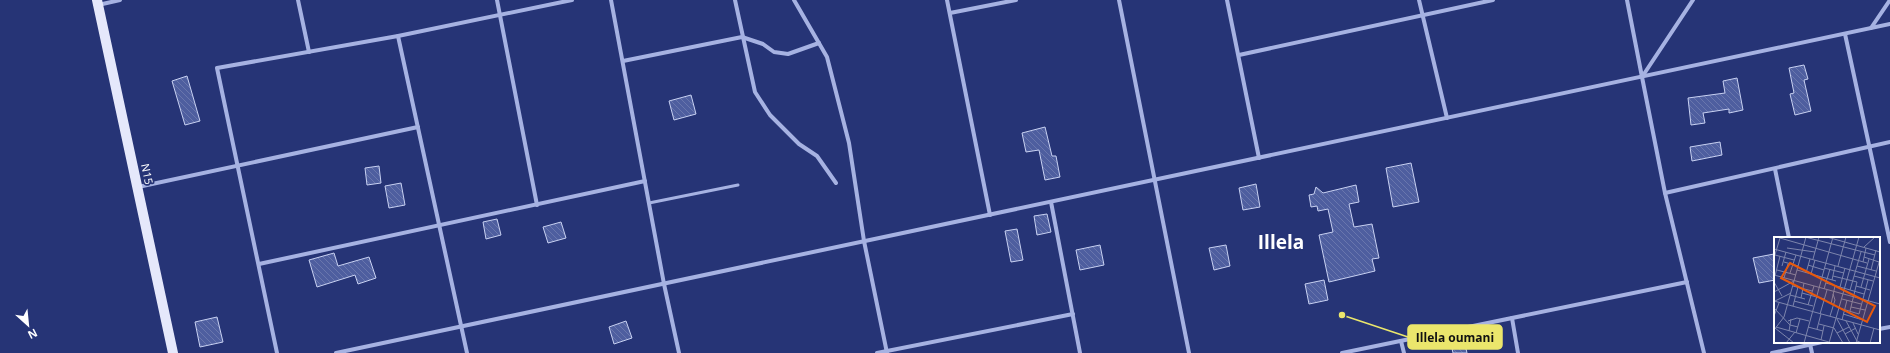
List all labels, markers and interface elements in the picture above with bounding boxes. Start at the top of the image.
street label: N15 [138,162,157,186]
district label: Illela [1258,229,1304,255]
inset map [1774,237,1880,343]
north arrow [8,305,48,345]
callout: Illela oumani [1408,325,1502,349]
text: N [25,326,40,343]
text: Illela oumani [1416,329,1494,346]

